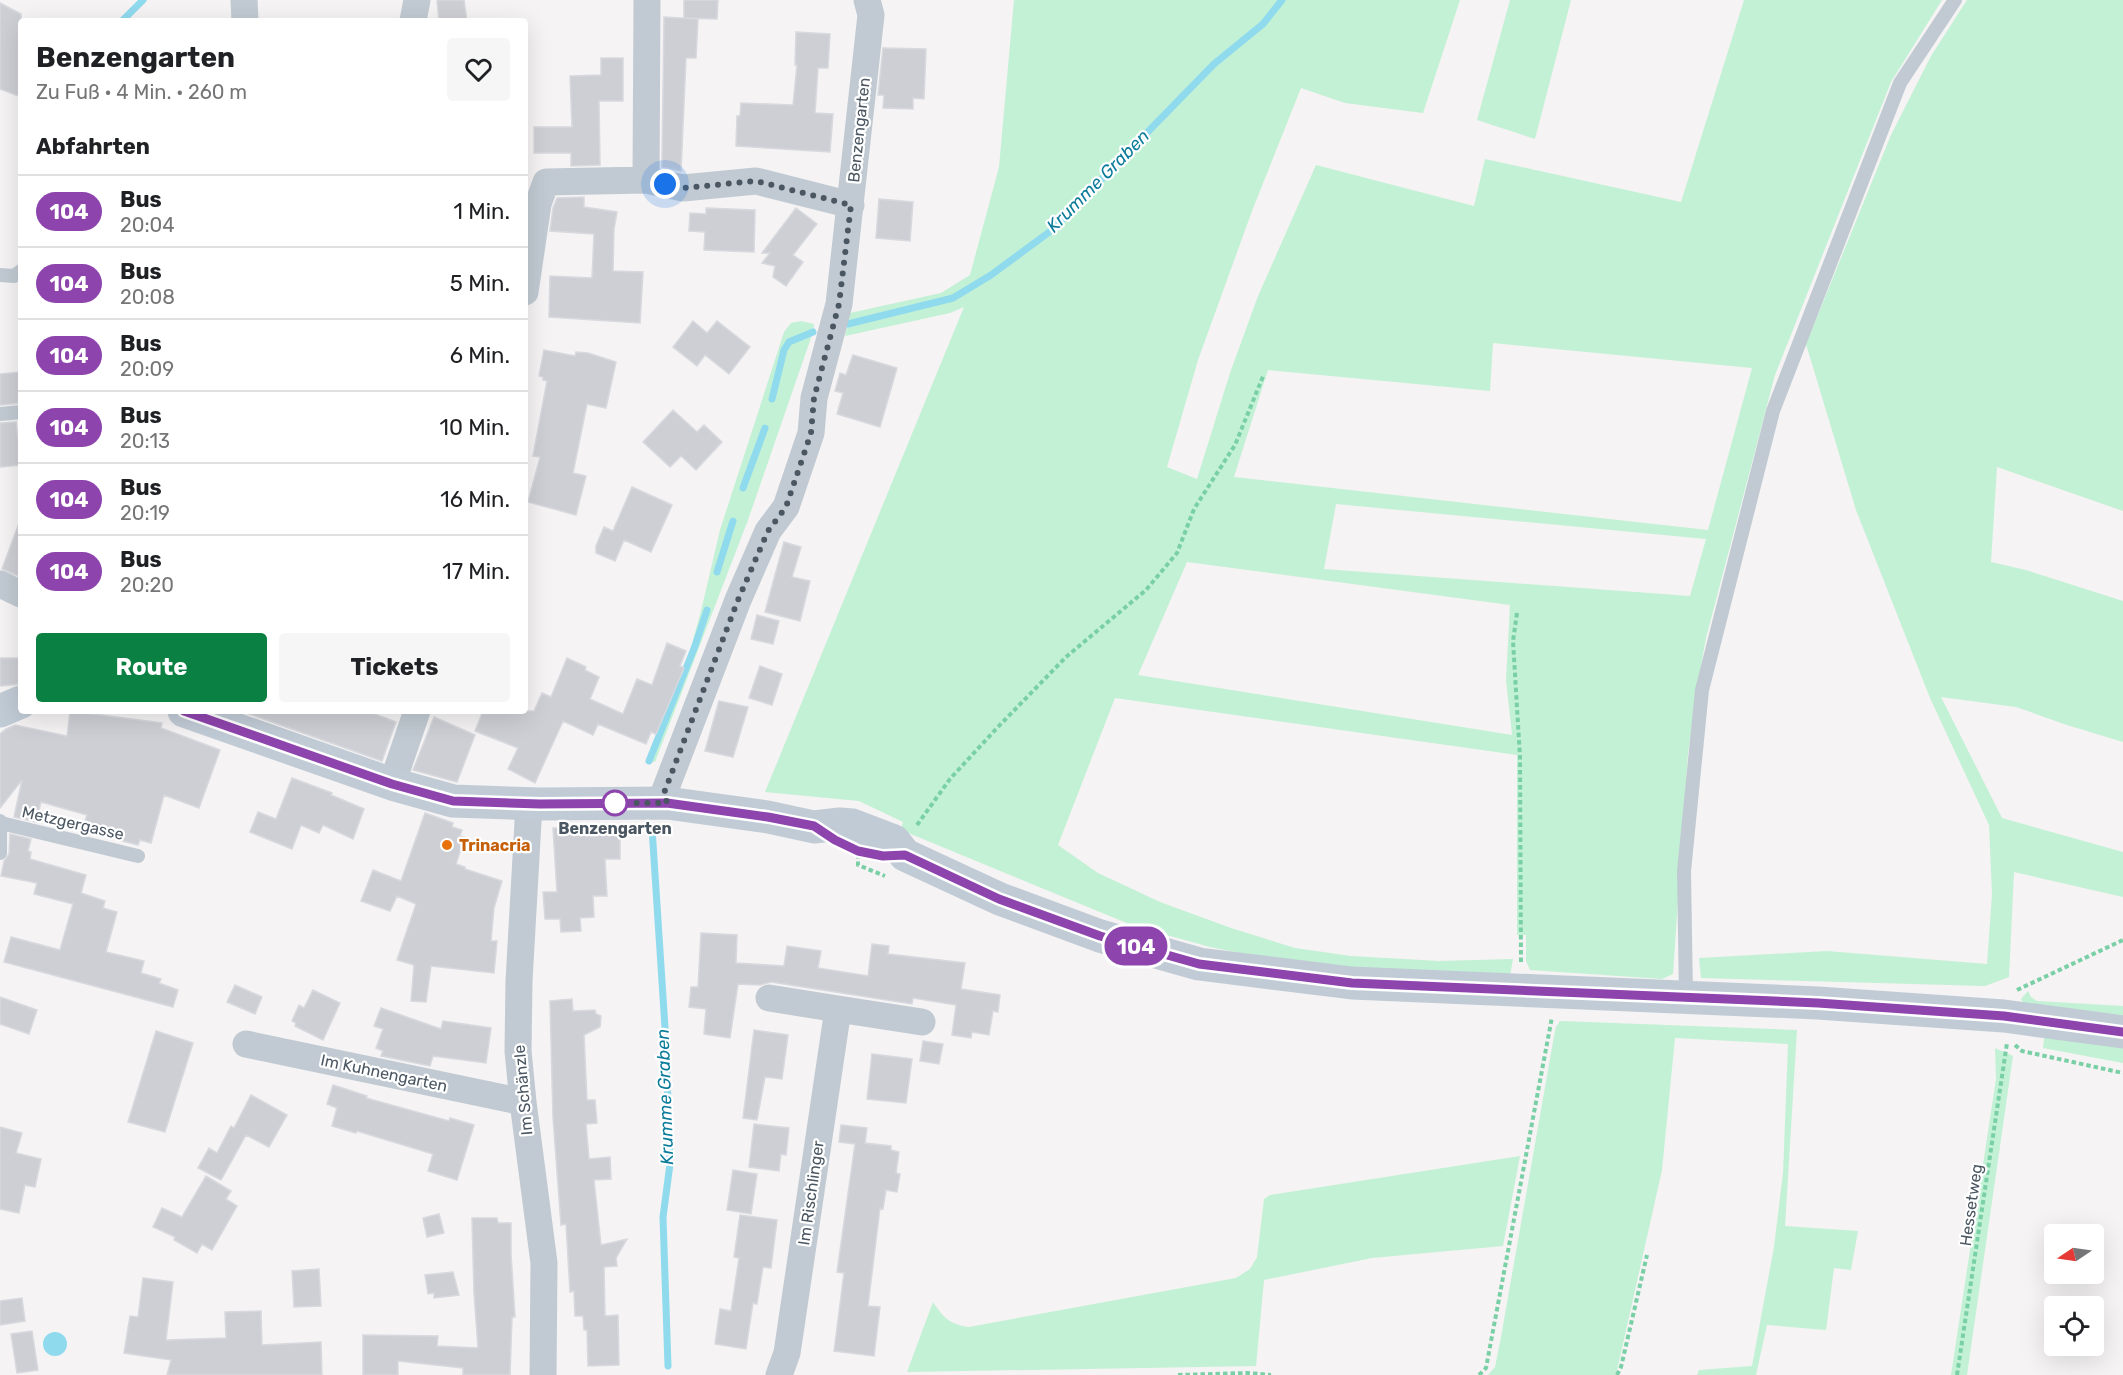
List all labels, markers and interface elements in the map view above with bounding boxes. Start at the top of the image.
button: heart [447,38,510,101]
text: Benzengarten [36,41,235,74]
street label: Benzengarten [844,77,874,183]
text: Zu Fuß · 4 Min. · 260 m [36,80,247,104]
water label: Krumme Graben [1042,125,1154,237]
text: Abfahrten [36,133,150,160]
your location [650,169,680,199]
text: Bus [120,186,162,213]
text: 1 Min. [454,198,510,225]
text: 104 [49,199,89,224]
text: 20:04 [120,213,175,237]
text: Bus [120,258,162,285]
text: 5 Min. [450,270,510,297]
text: 104 [49,271,89,296]
text: 20:08 [120,285,175,309]
text: Bus [120,330,162,357]
text: 6 Min. [450,342,510,369]
text: 104 [49,343,89,368]
text: 20:09 [120,357,174,381]
text: Bus [120,402,162,429]
text: 10 Min. [440,414,510,441]
text: 104 [49,415,89,440]
text: 20:13 [120,429,170,453]
text: Bus [120,474,162,501]
text: 16 Min. [440,486,510,513]
text: 104 [49,487,89,512]
text: 20:19 [120,501,170,525]
text: Bus [120,546,162,573]
text: 17 Min. [442,558,510,585]
text: 104 [49,559,89,584]
text: 20:20 [120,573,174,597]
button: Route [36,633,267,702]
button: Tickets [279,633,510,702]
marker: Benzengarten [602,790,628,816]
street label: Metzgergasse [20,802,126,844]
place label: Benzengarten [558,819,672,838]
place label: Trinacria [459,836,531,855]
marker: Trinacria [440,838,454,852]
line badge: 104 [1102,926,1170,966]
text: 104 [1116,934,1156,959]
water label: Krumme Graben [652,1029,678,1165]
street label: Im Schänzle [510,1044,536,1136]
street label: Im Kuhnengarten [319,1050,449,1096]
street label: Im Rischlinger [794,1139,828,1247]
street label: Hessetweg [1956,1163,1986,1247]
north arrow [2044,1224,2104,1284]
map controls [2044,1224,2104,1356]
button: locate [2044,1296,2104,1356]

